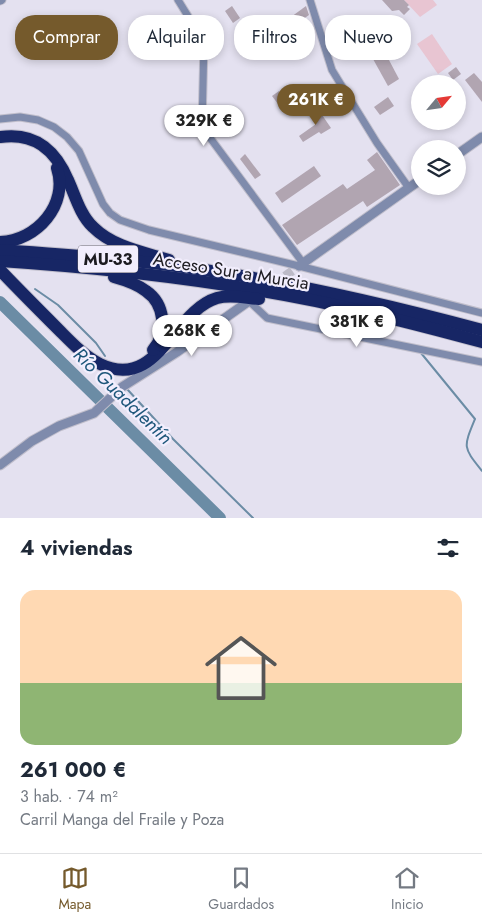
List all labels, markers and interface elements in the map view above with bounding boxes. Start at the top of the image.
chip: Comprar [15,15,118,60]
chip: Alquilar [128,15,224,60]
chip: Filtros [234,15,315,60]
chip: Nuevo [325,15,411,60]
north arrow [411,75,466,130]
map controls [411,75,466,195]
pin: 261K € [275,84,357,126]
text: 261K € [288,88,344,111]
pin: 329K € [163,104,245,147]
text: 329K € [175,109,233,132]
button: layers [411,140,466,195]
road number: MU-33 [78,245,138,272]
street label: Acceso Sur a Murcia [151,246,311,296]
pin: 381K € [316,306,398,348]
text: 381K € [330,310,384,333]
pin: 268K € [151,314,233,357]
text: 268K € [163,319,221,342]
water label: Río Guadalentín [67,342,179,450]
text: 4 viviendas [20,533,133,563]
icon: filters [434,534,462,562]
icon: home [196,623,286,713]
text: 261 000 € [20,755,127,785]
text: 3 hab. · 74 m² [20,785,118,808]
text: Carril Manga del Fraile y Poza [20,808,224,831]
tab: Mapa [59,864,91,914]
tab: Guardados [208,864,274,914]
tab: Inicio [391,864,423,914]

